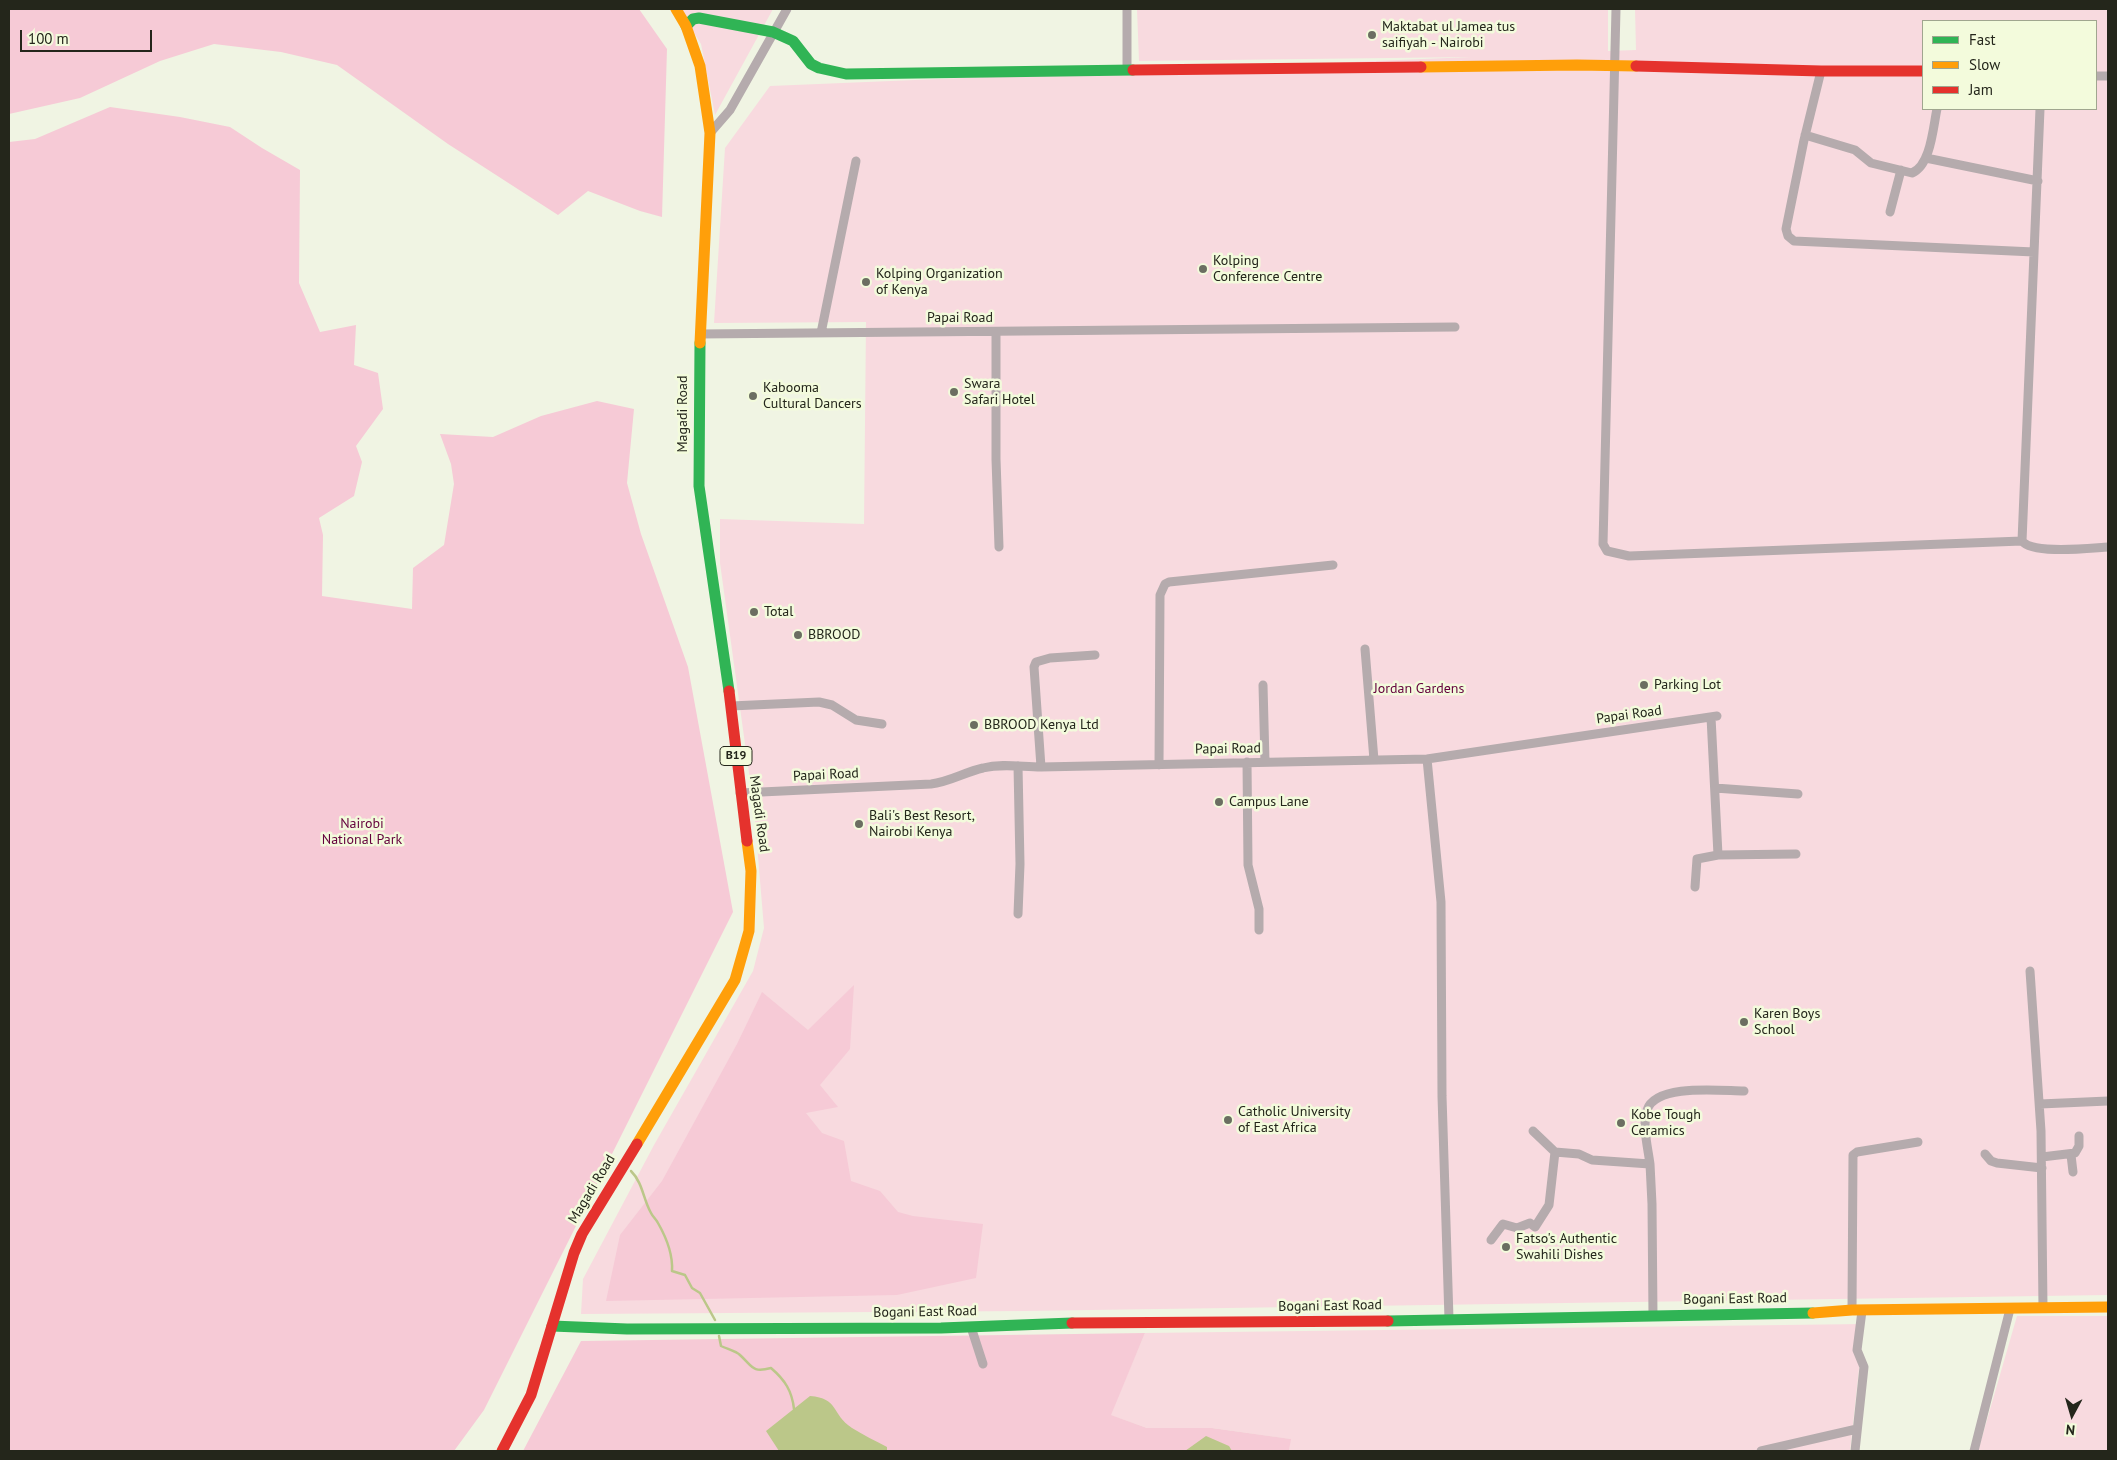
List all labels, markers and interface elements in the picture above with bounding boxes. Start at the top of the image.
place label: Maktabat ul Jamea tus saifiyah - Nairobi [1382,19,1515,52]
scale bar [22,20,155,52]
legend [1922,20,2097,110]
text: 100 m [28,29,69,48]
marker: Maktabat ul Jamea tus saifiyah - Nairobi [1366,29,1378,41]
text: Fast [1969,30,1996,49]
text: Slow [1969,55,2000,74]
text: Jam [1969,80,1993,99]
place label: Kolping Conference Centre [1213,253,1322,286]
marker: Kolping Conference Centre [1197,263,1209,275]
place label: Kolping Organization of Kenya [876,266,1003,298]
marker: Kolping Organization of Kenya [860,276,872,288]
street label: Papai Road [927,310,993,326]
street label: Magadi Road [675,375,691,453]
place label: Swara Safari Hotel [964,376,1035,408]
place label: Kabooma Cultural Dancers [763,380,862,412]
marker: Swara Safari Hotel [948,386,960,398]
marker: Kabooma Cultural Dancers [747,390,759,402]
place label: Total [764,604,793,620]
marker: Total [748,606,760,618]
place label: BBROOD [808,627,860,643]
marker: BBROOD [792,629,804,641]
place label: Parking Lot [1654,677,1721,693]
marker: Parking Lot [1638,679,1650,691]
park label: Jordan Gardens [1374,681,1464,697]
street label: Papai Road [1595,702,1663,728]
place label: BBROOD Kenya Ltd [984,717,1099,733]
marker: BBROOD Kenya Ltd [968,719,980,731]
street label: Papai Road [1195,740,1261,758]
road number: B19 [720,746,752,766]
street label: Papai Road [793,765,859,785]
street label: Magadi Road [745,775,773,853]
place label: Campus Lane [1229,794,1308,810]
marker: Campus Lane [1213,796,1225,808]
place label: Bali's Best Resort, Nairobi Kenya [869,808,975,840]
park label: Nairobi National Park [322,816,402,849]
marker: Bali's Best Resort, Nairobi Kenya [853,818,865,830]
place label: Karen Boys School [1754,1006,1820,1038]
marker: Karen Boys School [1738,1016,1750,1028]
place label: Catholic University of East Africa [1238,1104,1350,1136]
place label: Kobe Tough Ceramics [1631,1107,1701,1140]
marker: Catholic University of East Africa [1222,1114,1234,1126]
marker: Kobe Tough Ceramics [1615,1117,1627,1129]
street label: Magadi Road [565,1152,619,1226]
place label: Fatso's Authentic Swahili Dishes [1516,1231,1617,1264]
marker: Fatso's Authentic Swahili Dishes [1500,1241,1512,1253]
street label: Bogani East Road [1683,1290,1787,1308]
street label: Bogani East Road [1278,1297,1382,1315]
street label: Bogani East Road [873,1303,977,1321]
north arrow [2047,1390,2097,1440]
text: N [2065,1420,2076,1439]

